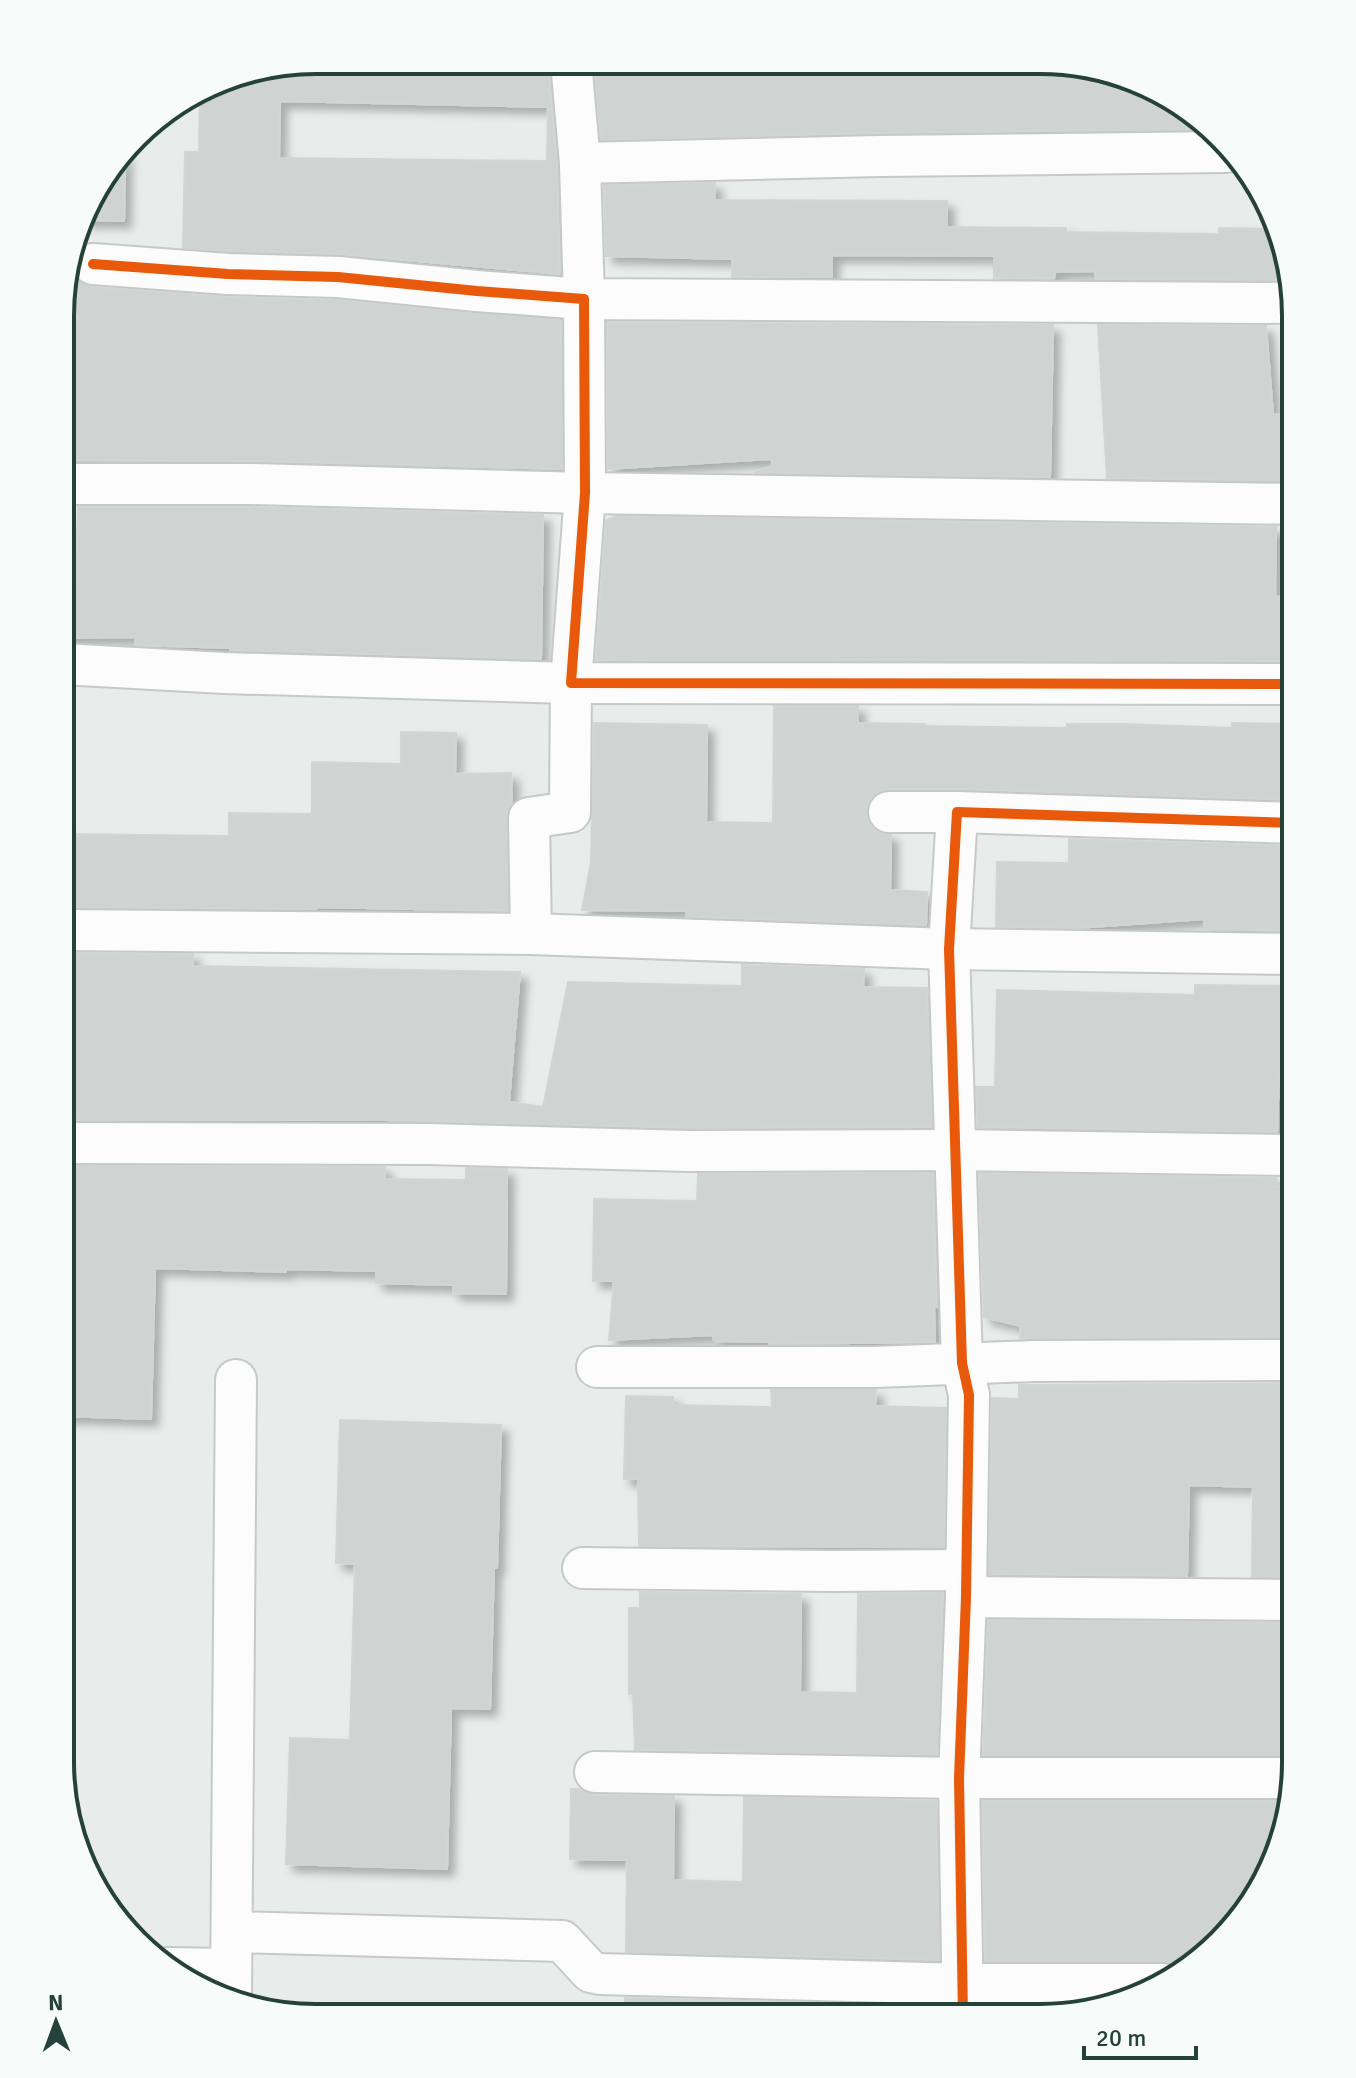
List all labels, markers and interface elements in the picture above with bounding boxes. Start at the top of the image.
north arrow [16,1982,96,2062]
text: N [48,1989,64,2016]
scale bar [1084,2010,1196,2060]
text: 20 m [1096,2023,1146,2053]

